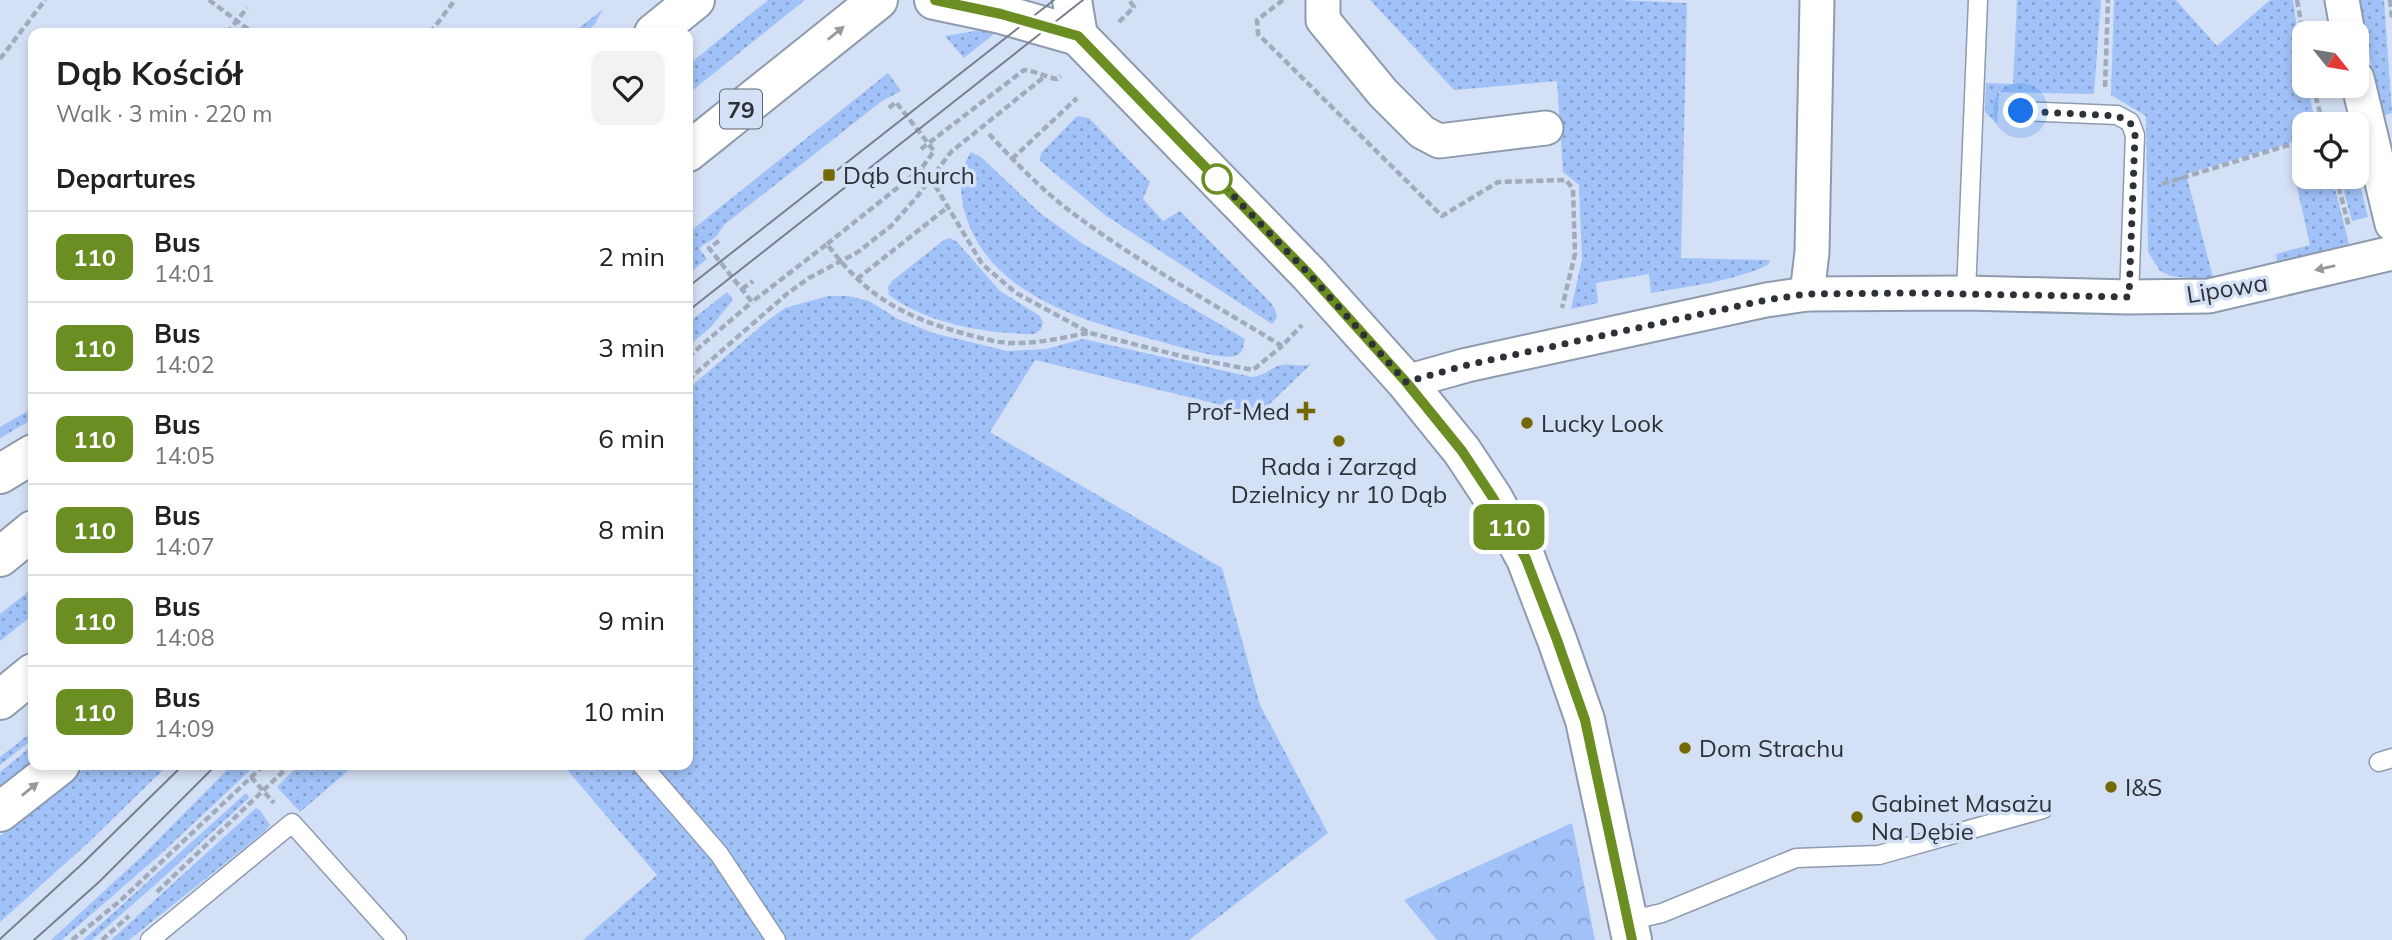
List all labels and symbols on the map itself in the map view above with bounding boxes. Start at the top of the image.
north arrow [2292,21,2370,98]
one-way arrow [827,26,845,41]
road number: 79 [720,90,762,128]
your location [2003,93,2038,128]
place label: Dąb Church [843,160,975,190]
unlabelled marker [1202,164,1232,194]
marker: Dąb Church [821,167,837,183]
one-way arrow [2314,263,2336,274]
street label: Lipowa [2184,267,2270,309]
place label: Prof-Med [1186,396,1290,426]
marker: Prof-Med [1296,401,1316,421]
place label: Lucky Look [1541,408,1664,438]
marker: Lucky Look [1519,415,1535,431]
marker: Rada i Zarząd Dzielnicy nr 10 Dąb [1331,433,1347,449]
place label: Rada i Zarząd Dzielnicy nr 10 Dąb [1231,451,1447,509]
line badge: 110 [1469,504,1549,550]
place label: Dom Strachu [1699,733,1844,763]
marker: Dom Strachu [1677,740,1693,756]
place label: I&S [2125,772,2162,802]
marker: I&S [2103,779,2119,795]
one-way arrow [20,781,38,796]
place label: Gabinet Masażu Na Dębie [1871,788,2052,846]
marker: Gabinet Masażu Na Dębie [1849,809,1865,825]

